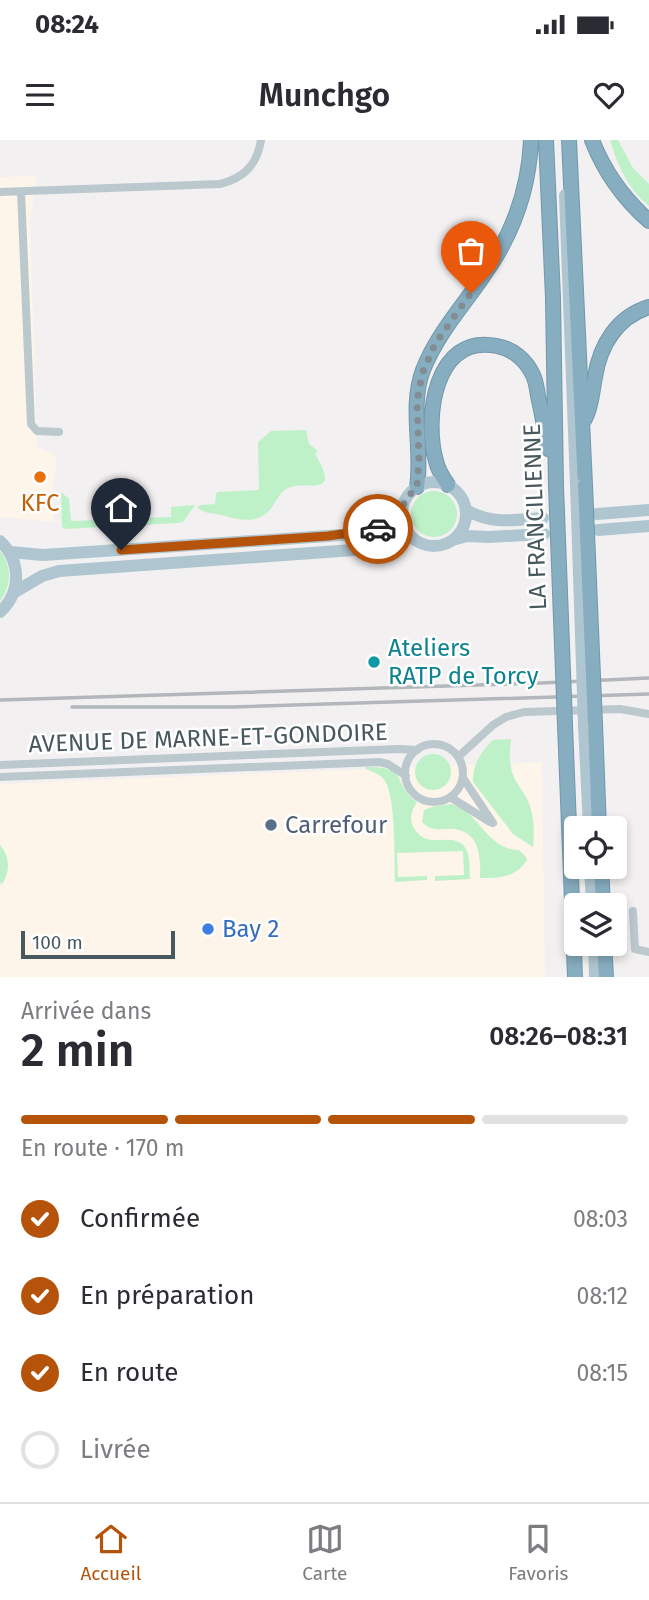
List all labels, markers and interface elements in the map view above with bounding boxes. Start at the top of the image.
text: 08:24 [35,9,99,40]
icon: menu [21,76,59,114]
text: Munchgo [259,76,390,114]
icon: heart [590,76,628,114]
pin [441,221,501,293]
icon: bag [452,232,490,270]
street label: LA FRANCILIENNE [518,423,552,611]
marker: KFC [32,469,48,485]
pin [91,478,151,550]
place label: KFC [21,489,59,517]
icon: home [102,489,140,527]
courier [343,494,413,564]
icon: car [359,510,397,548]
place label: Ateliers RATP de Torcy [388,634,539,690]
marker: Ateliers RATP de Torcy [366,654,382,670]
street label: AVENUE DE MARNE-ET-GONDOIRE [28,718,388,758]
place label: Carrefour [285,811,388,839]
map controls [564,816,627,956]
button: locate [564,816,627,879]
marker: Carrefour [263,817,279,833]
button: layers [564,893,627,956]
place label: Bay 2 [222,915,279,943]
marker: Bay 2 [200,921,216,937]
scale bar [21,928,175,960]
text: 100 m [32,931,83,954]
text: Arrivée dans [21,997,151,1025]
text: 08:26–08:31 [489,1021,628,1052]
text: 2 min [21,1023,134,1078]
text: En route · 170 m [21,1134,184,1162]
icon: check [21,1200,59,1238]
text: Confirmée [80,1203,200,1234]
text: 08:03 [573,1205,628,1233]
icon: check [21,1277,59,1315]
text: En préparation [80,1280,254,1311]
text: 08:12 [577,1282,628,1310]
icon: check [21,1354,59,1392]
text: En route [80,1357,179,1388]
text: 08:15 [576,1359,628,1387]
text: Livrée [80,1434,151,1465]
tab: Accueil [80,1520,141,1585]
tab: Carte [302,1520,347,1585]
tab: Favoris [508,1520,569,1585]

